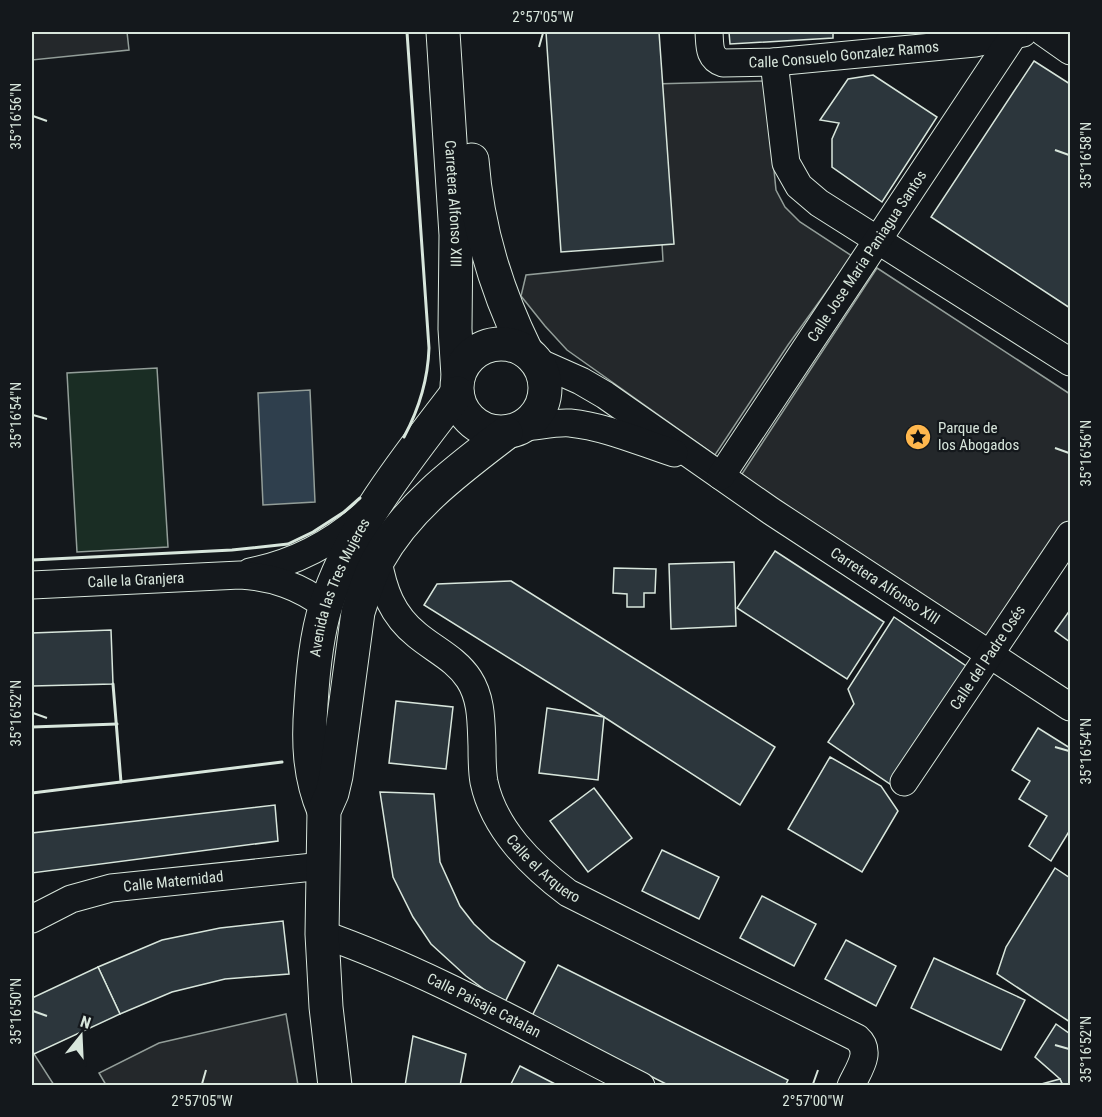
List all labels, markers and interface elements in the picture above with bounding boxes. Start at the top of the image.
text: 2°57'05"W [512,8,574,26]
street label: Calle Consuelo Gonzalez Ramos [749,37,940,71]
text: 35°16'56"N [7,83,25,149]
text: 35°16'58"N [1077,122,1095,188]
street label: Carretera Alfonso XIII [441,140,465,267]
street label: Calle Jose Maria Paniagua Santos [804,167,930,345]
text: 35°16'54"N [7,382,25,448]
place label: Parque de los Abogados [938,419,1019,454]
text: 35°16'56"N [1077,420,1095,486]
place icon: Parque de los Abogados [903,422,933,452]
street label: Avenida las Tres Mujeres [306,515,374,658]
street label: Carretera Alfonso XIII [827,543,943,628]
street label: Calle la Granjera [87,569,185,591]
street label: Calle del Padre Osés [946,602,1029,713]
text: 35°16'52"N [7,680,25,746]
text: 35°16'54"N [1077,718,1095,784]
street label: Calle el Arquero [502,831,583,907]
street label: Calle Maternidad [122,867,224,896]
street label: Calle Paisaje Catalan [424,969,544,1041]
text: 35°16'50"N [7,978,25,1044]
north arrow [51,1006,111,1066]
text: N [78,1012,93,1033]
text: 35°16'52"N [1077,1016,1095,1082]
text: 2°57'05"W [171,1092,233,1110]
text: 2°57'00"W [782,1092,844,1110]

